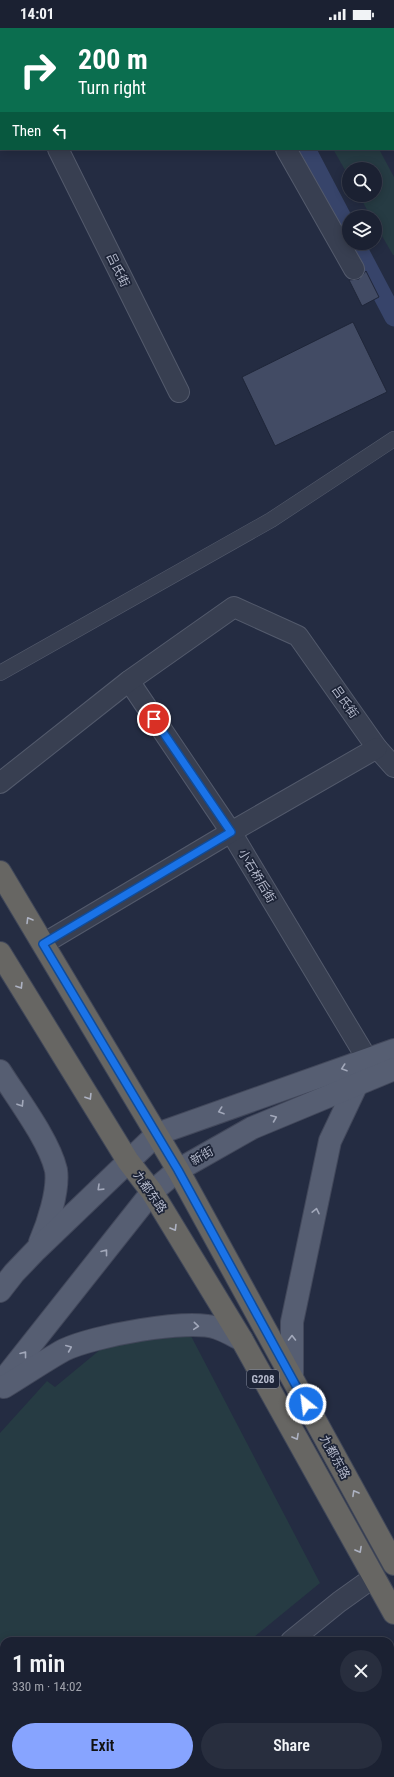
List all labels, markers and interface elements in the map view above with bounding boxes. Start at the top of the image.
text: 14:01 [20,5,54,23]
text: 200 m [78,43,148,76]
icon: right [12,44,64,96]
text: Turn right [78,77,146,98]
icon: left [49,120,71,142]
text: Then [12,122,41,140]
map controls [342,162,382,250]
button: search [342,162,382,202]
button: layers [342,210,382,250]
street label: 吕氏街 [104,251,132,289]
street label: 吕氏街 [329,683,361,721]
pin [137,702,171,736]
icon: arrive [143,708,165,730]
street label: 小石桥后街 [236,847,278,905]
one-way arrow [26,917,34,924]
one-way arrow [16,982,23,989]
one-way arrow [341,1063,348,1072]
one-way arrow [84,1093,91,1100]
one-way arrow [16,1100,24,1107]
one-way arrow [218,1107,225,1115]
one-way arrow [271,1115,278,1123]
street label: 新街 [188,1144,216,1168]
street label: 九都东路 [130,1168,170,1216]
one-way arrow [97,1183,105,1191]
one-way arrow [311,1208,319,1214]
one-way arrow [169,1224,176,1231]
one-way arrow [100,1249,107,1256]
one-way arrow [193,1321,199,1330]
one-way arrow [288,1335,296,1341]
one-way arrow [66,1345,73,1353]
one-way arrow [20,1351,27,1358]
road number: G208 [247,1370,279,1388]
position arrow [285,1383,327,1425]
one-way arrow [291,1433,298,1440]
street label: 九都东路 [317,1433,353,1481]
one-way arrow [352,1490,360,1497]
one-way arrow [355,1546,362,1553]
text: 1 min [12,1650,65,1678]
button: close [340,1650,382,1692]
text: 330 m · 14:02 [12,1679,82,1694]
button: Exit [12,1723,193,1769]
button: Share [201,1723,382,1769]

